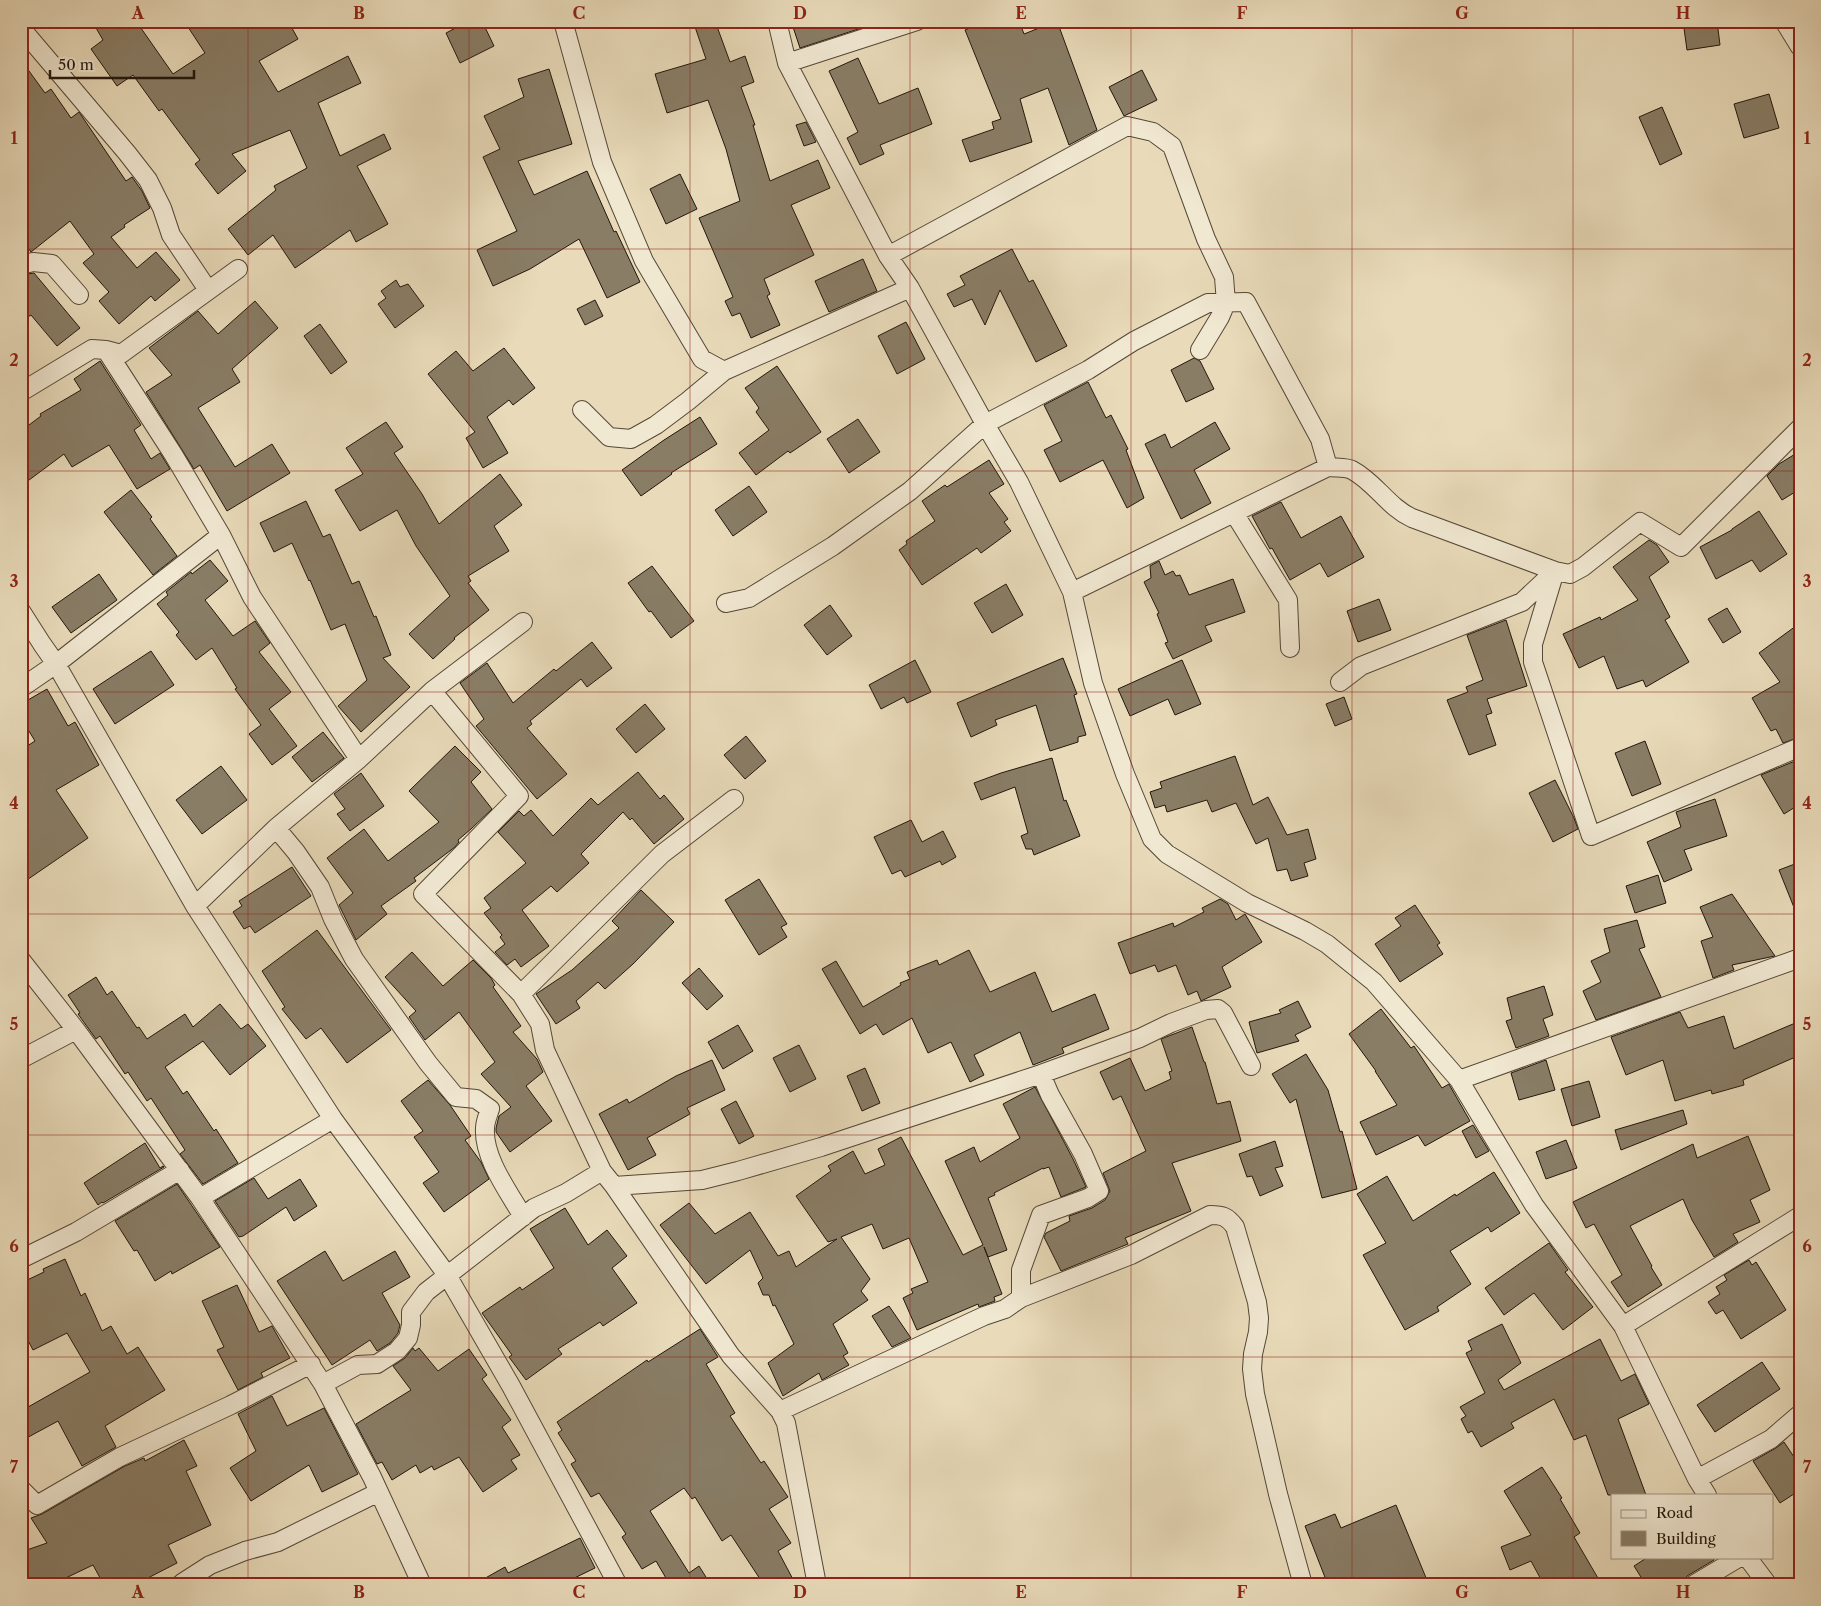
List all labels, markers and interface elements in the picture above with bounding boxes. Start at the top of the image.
text: A [131,3,145,23]
text: B [353,3,365,23]
text: C [573,3,585,23]
text: D [793,3,807,23]
text: E [1015,3,1027,23]
text: F [1237,3,1248,23]
text: G [1455,3,1469,23]
text: H [1676,3,1690,23]
scale bar [50,48,194,80]
text: 50 m [58,55,94,74]
text: 1 [10,128,18,148]
text: 1 [1803,128,1811,148]
text: 2 [9,350,19,370]
text: 2 [1802,350,1812,370]
text: 3 [9,571,19,591]
text: 3 [1802,571,1812,591]
text: 4 [9,793,19,813]
text: 4 [1802,793,1812,813]
text: 5 [10,1014,19,1034]
text: 5 [1803,1014,1812,1034]
text: 6 [9,1236,19,1256]
text: 6 [1802,1236,1812,1256]
text: 7 [10,1457,19,1477]
text: 7 [1803,1457,1812,1477]
legend [1611,1494,1774,1558]
text: Road [1656,1503,1693,1522]
text: Building [1656,1529,1716,1548]
text: A [131,1582,145,1602]
text: B [353,1582,365,1602]
text: C [573,1582,585,1602]
text: D [793,1582,807,1602]
text: E [1015,1582,1027,1602]
text: F [1237,1582,1248,1602]
text: G [1455,1582,1469,1602]
text: H [1676,1582,1690,1602]

